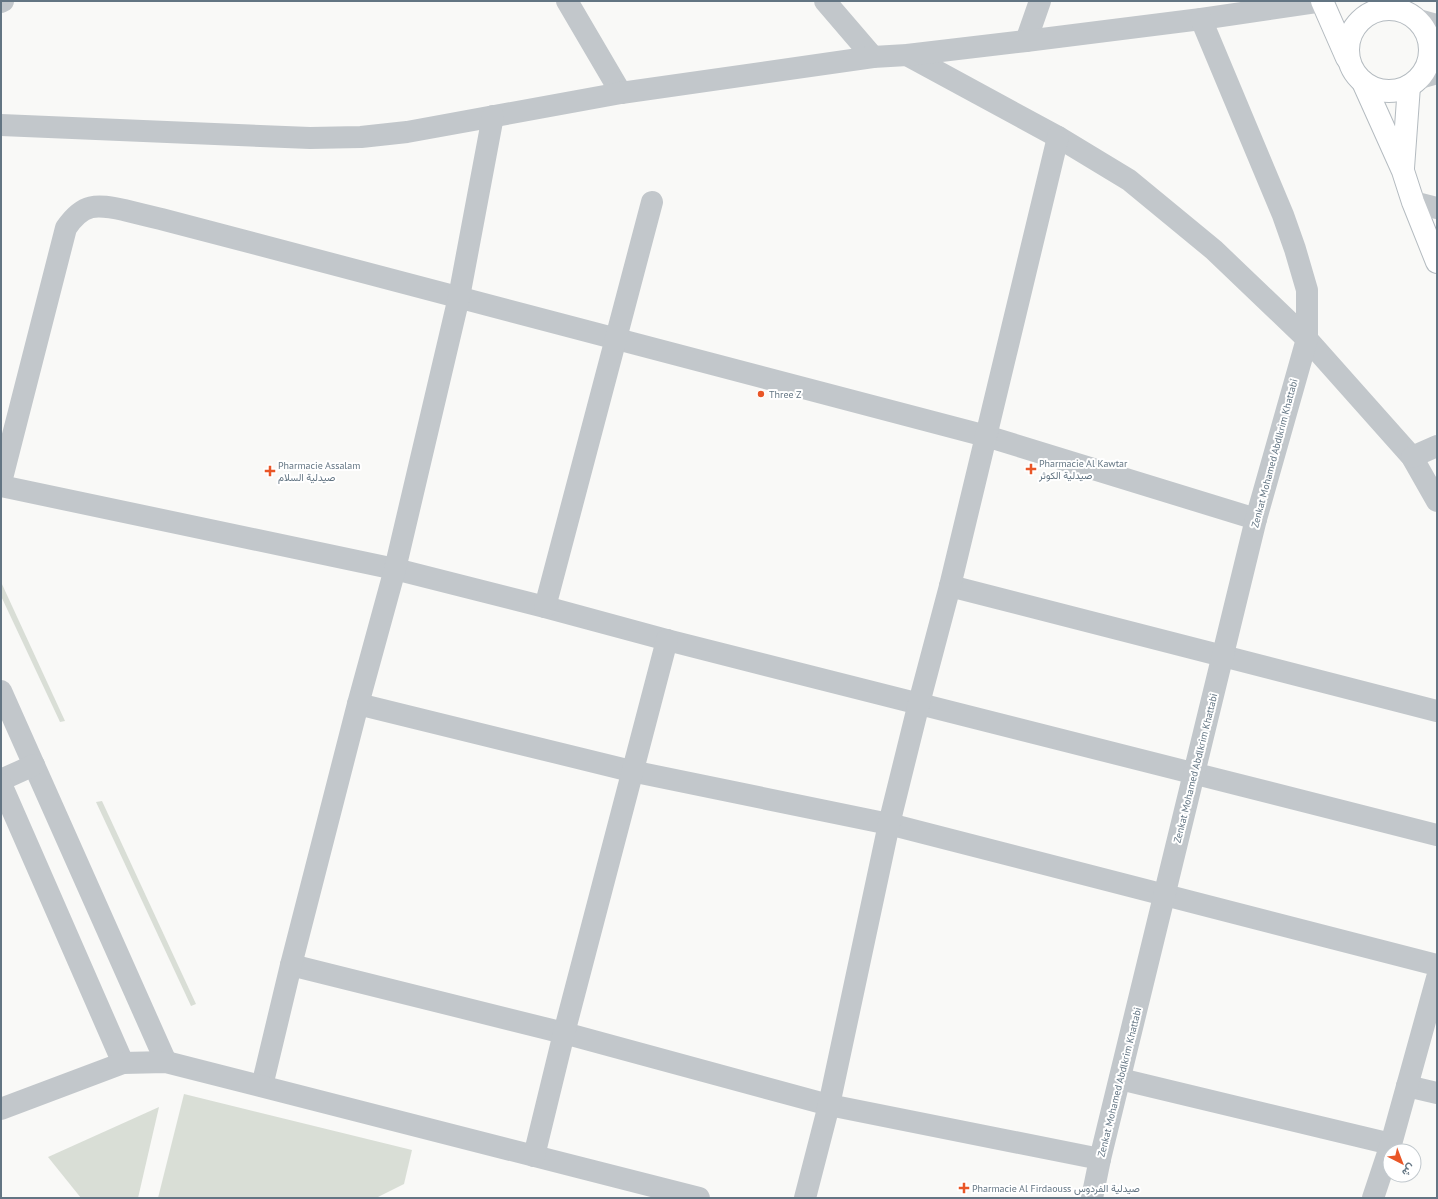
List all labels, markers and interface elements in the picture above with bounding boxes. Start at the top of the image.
street label: Zenkat Mohamed Abdlkrim Khattabi [1248,377,1301,529]
place label: Three Z [769,388,802,401]
marker: Three Z [756,389,766,399]
place label: Pharmacie Al Kawtar صيدلية الكوثر [1038,457,1128,482]
place label: Pharmacie Assalam صيدلية السلام [278,459,360,484]
marker: Pharmacie Al Kawtar صيدلية الكوثر [1026,464,1036,474]
marker: Pharmacie Assalam صيدلية السلام [265,466,275,476]
street label: Zenkat Mohamed Abdlkrim Khattabi [1171,692,1220,844]
street label: Zenkat Mohamed Abdlkrim Khattabi [1095,1006,1144,1158]
north arrow [1382,1143,1422,1183]
text: ش [1399,1161,1418,1180]
place label: Pharmacie Al Firdaouss صيدلية الفردوس [972,1182,1140,1195]
marker: Pharmacie Al Firdaouss صيدلية الفردوس [959,1183,969,1193]

